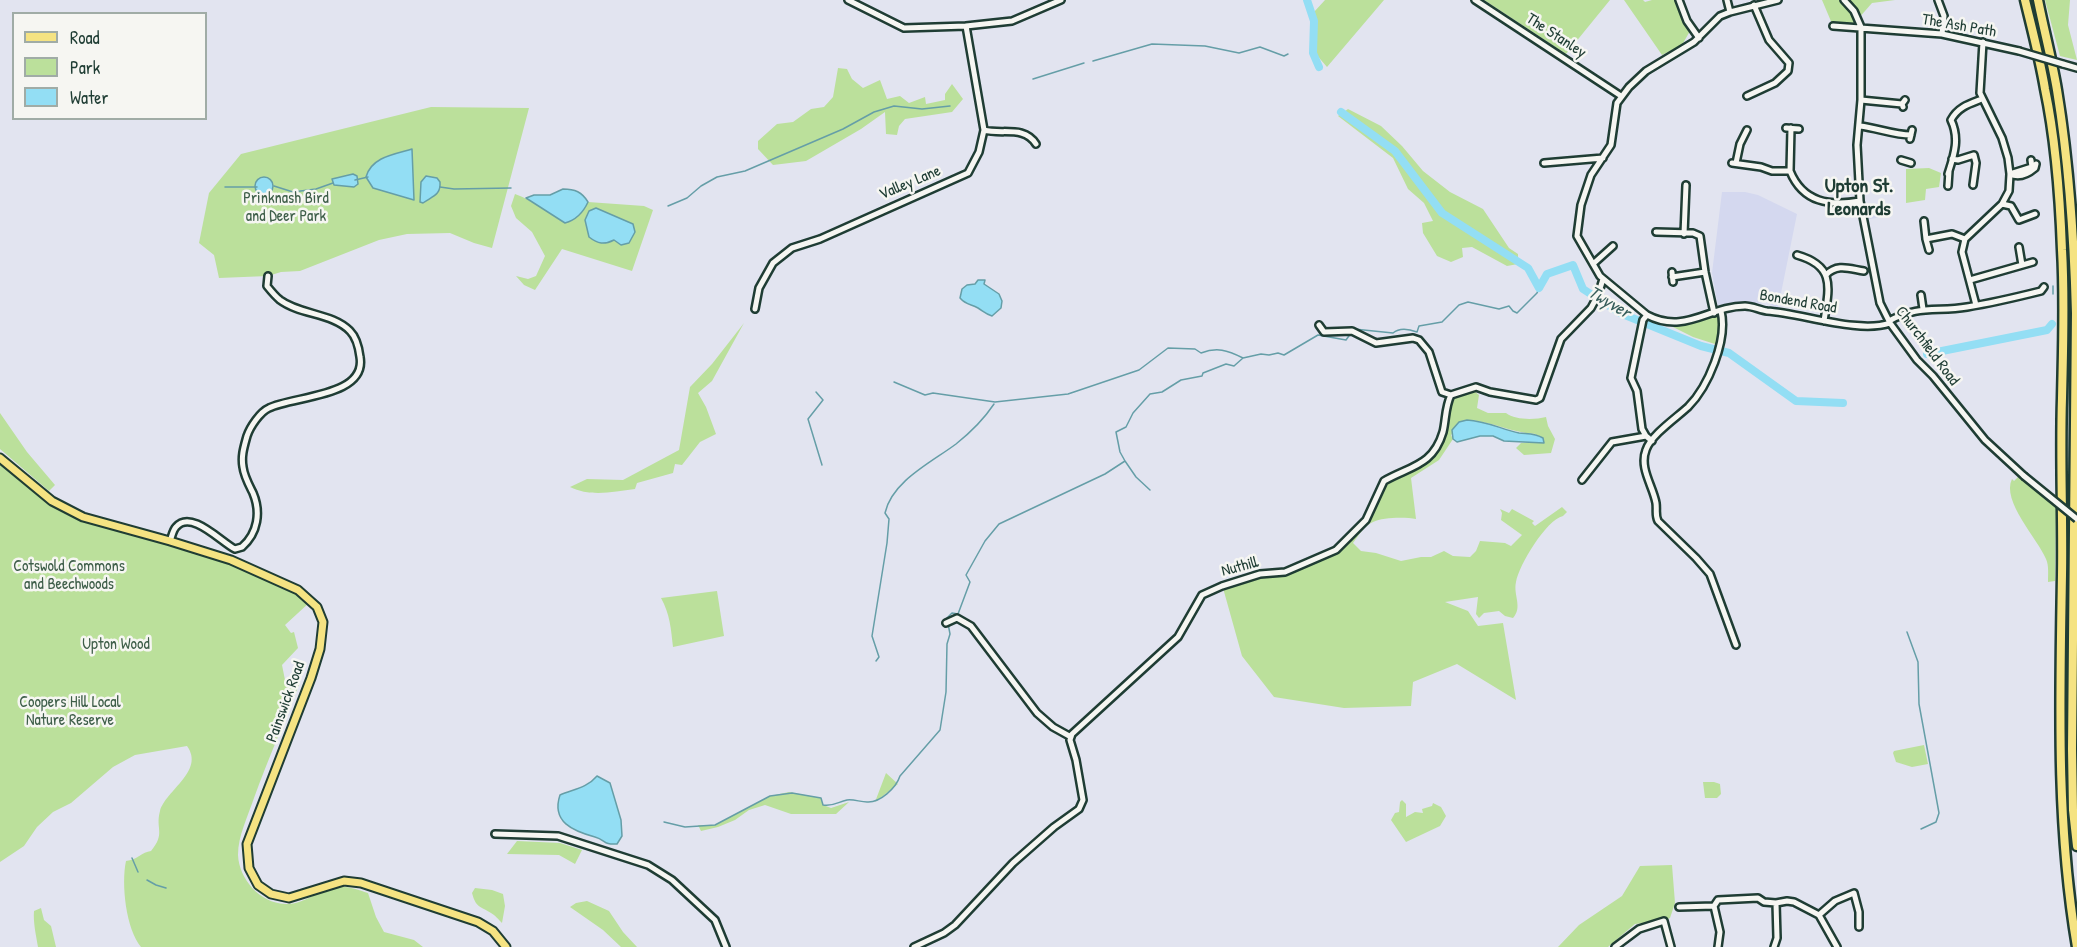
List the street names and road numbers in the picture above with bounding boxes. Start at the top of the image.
street label: The Stanley [1522,9,1590,63]
street label: The Ash Path [1920,10,1998,42]
street label: Valley Lane [876,162,944,204]
street label: Bondend Road [1758,286,1838,318]
street label: Churchfield Road [1891,303,1963,389]
street label: Nuthill [1219,553,1261,581]
street label: Painswick Road [262,659,310,745]

